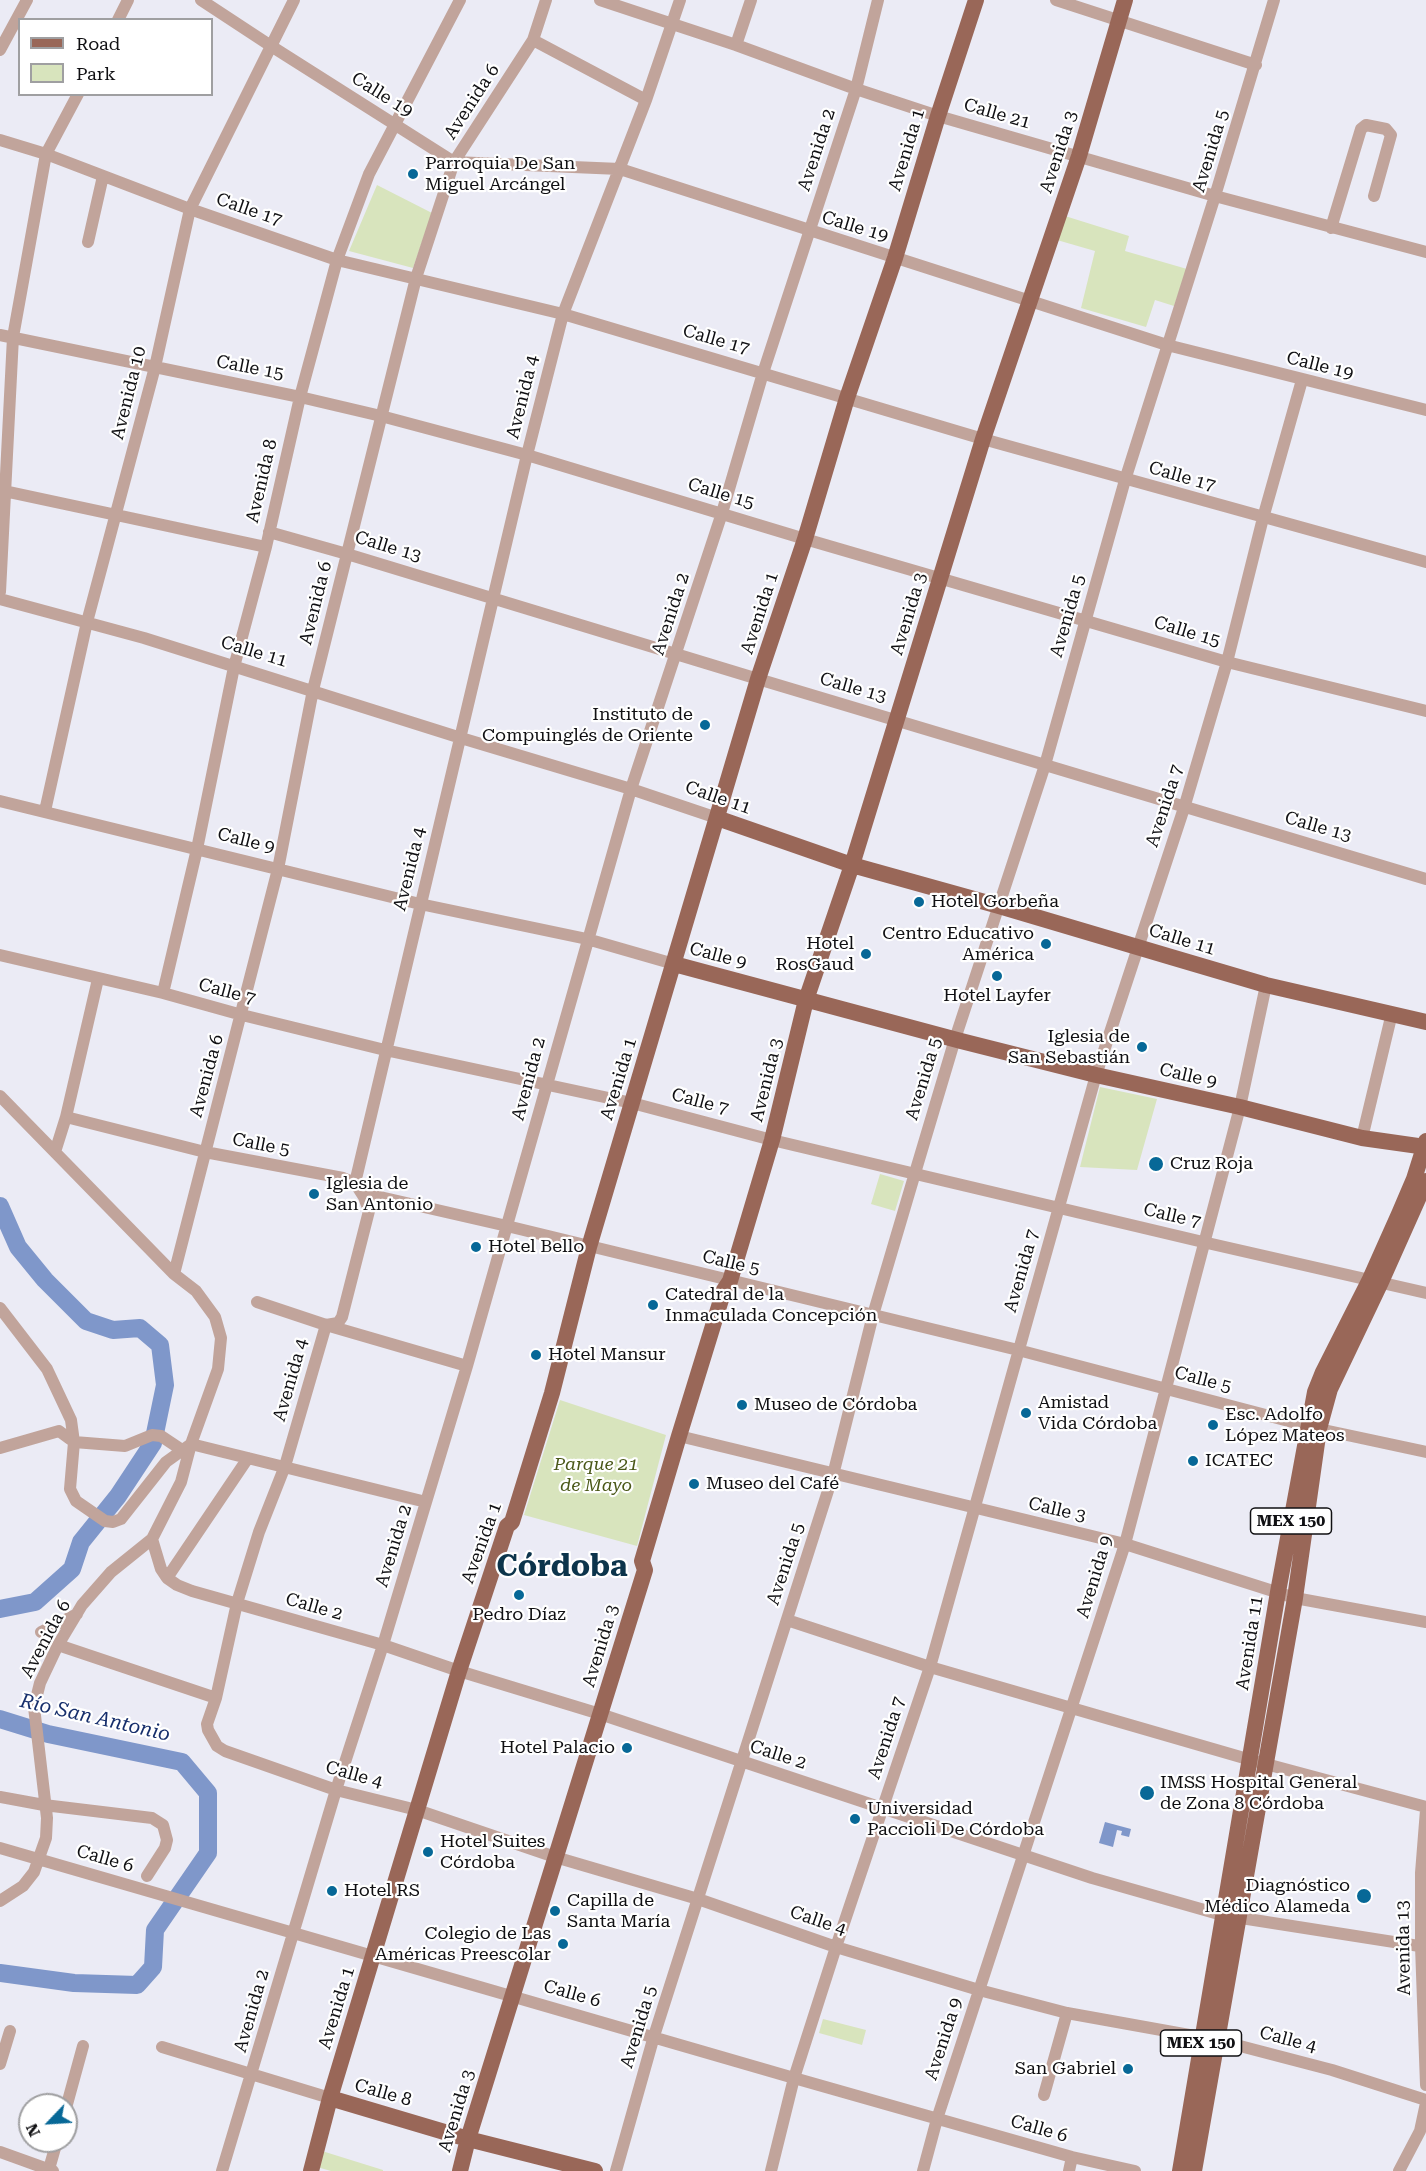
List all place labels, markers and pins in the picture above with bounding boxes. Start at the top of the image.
place label: Parroquia De San Miguel Arcángel [425,153,575,195]
marker: Parroquia De San Miguel Arcángel [406,167,420,181]
place label: Instituto de Compuinglés de Oriente [482,704,693,746]
marker: Instituto de Compuinglés de Oriente [698,718,712,732]
place label: Hotel Gorbeña [931,891,1059,913]
marker: Hotel Gorbeña [912,895,926,909]
place label: Centro Educativo América [882,923,1034,966]
place label: Hotel RosGaud [775,933,854,976]
marker: Centro Educativo América [1039,937,1053,951]
marker: Hotel RosGaud [859,947,873,961]
marker: Hotel Layfer [990,969,1004,983]
place label: Hotel Layfer [943,985,1051,1007]
place label: Iglesia de San Sebastián [1008,1026,1130,1068]
marker: Iglesia de San Sebastián [1135,1040,1149,1054]
place label: Cruz Roja [1170,1153,1253,1175]
marker: Cruz Roja [1147,1155,1165,1173]
place label: Iglesia de San Antonio [326,1173,433,1216]
marker: Iglesia de San Antonio [307,1187,321,1201]
place label: Hotel Bello [488,1236,584,1258]
marker: Hotel Bello [469,1240,483,1254]
place label: Catedral de la Inmaculada Concepción [665,1284,877,1326]
marker: Catedral de la Inmaculada Concepción [646,1298,660,1312]
place label: Hotel Mansur [548,1344,666,1366]
marker: Hotel Mansur [529,1348,543,1362]
place label: Amistad Vida Córdoba [1038,1392,1157,1434]
place label: Museo de Córdoba [754,1394,917,1416]
marker: Museo de Córdoba [735,1398,749,1412]
place label: Esc. Adolfo López Mateos [1225,1404,1345,1446]
marker: Amistad Vida Córdoba [1019,1406,1033,1420]
marker: Esc. Adolfo López Mateos [1206,1418,1220,1432]
place label: ICATEC [1205,1450,1273,1472]
marker: ICATEC [1186,1454,1200,1468]
place label: Museo del Café [706,1473,839,1495]
marker: Museo del Café [687,1477,701,1491]
marker: Pedro Díaz [512,1588,526,1602]
place label: Pedro Díaz [472,1604,566,1626]
place label: Hotel Palacio [500,1737,615,1759]
marker: Hotel Palacio [620,1741,634,1755]
place label: IMSS Hospital General de Zona 8 Córdoba [1160,1772,1357,1814]
marker: IMSS Hospital General de Zona 8 Córdoba [1138,1784,1156,1802]
place label: Universidad Paccioli De Córdoba [867,1798,1044,1840]
marker: Universidad Paccioli De Córdoba [848,1812,862,1826]
place label: Hotel Suites Córdoba [440,1831,545,1874]
marker: Hotel Suites Córdoba [421,1845,435,1859]
place label: Diagnóstico Médico Alameda [1204,1875,1350,1918]
place label: Hotel RS [344,1880,420,1902]
marker: Hotel RS [325,1884,339,1898]
marker: Diagnóstico Médico Alameda [1355,1887,1373,1905]
place label: Capilla de Santa María [567,1890,670,1932]
marker: Capilla de Santa María [548,1904,562,1918]
place label: Colegio de Las Américas Preescolar [375,1923,551,1966]
marker: Colegio de Las Américas Preescolar [556,1937,570,1951]
place label: San Gabriel [1015,2058,1116,2080]
marker: San Gabriel [1121,2062,1135,2076]

